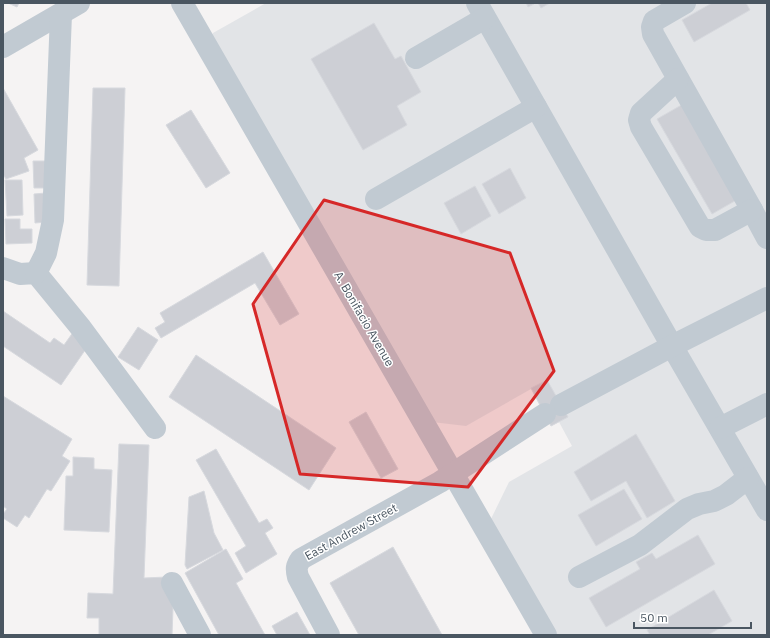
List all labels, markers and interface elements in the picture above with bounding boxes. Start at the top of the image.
street label: A. Bonifacio Avenue [331,269,398,369]
street label: East Andrew Street [302,500,400,563]
scale bar [634,604,751,630]
text: 50 m [640,610,668,625]

